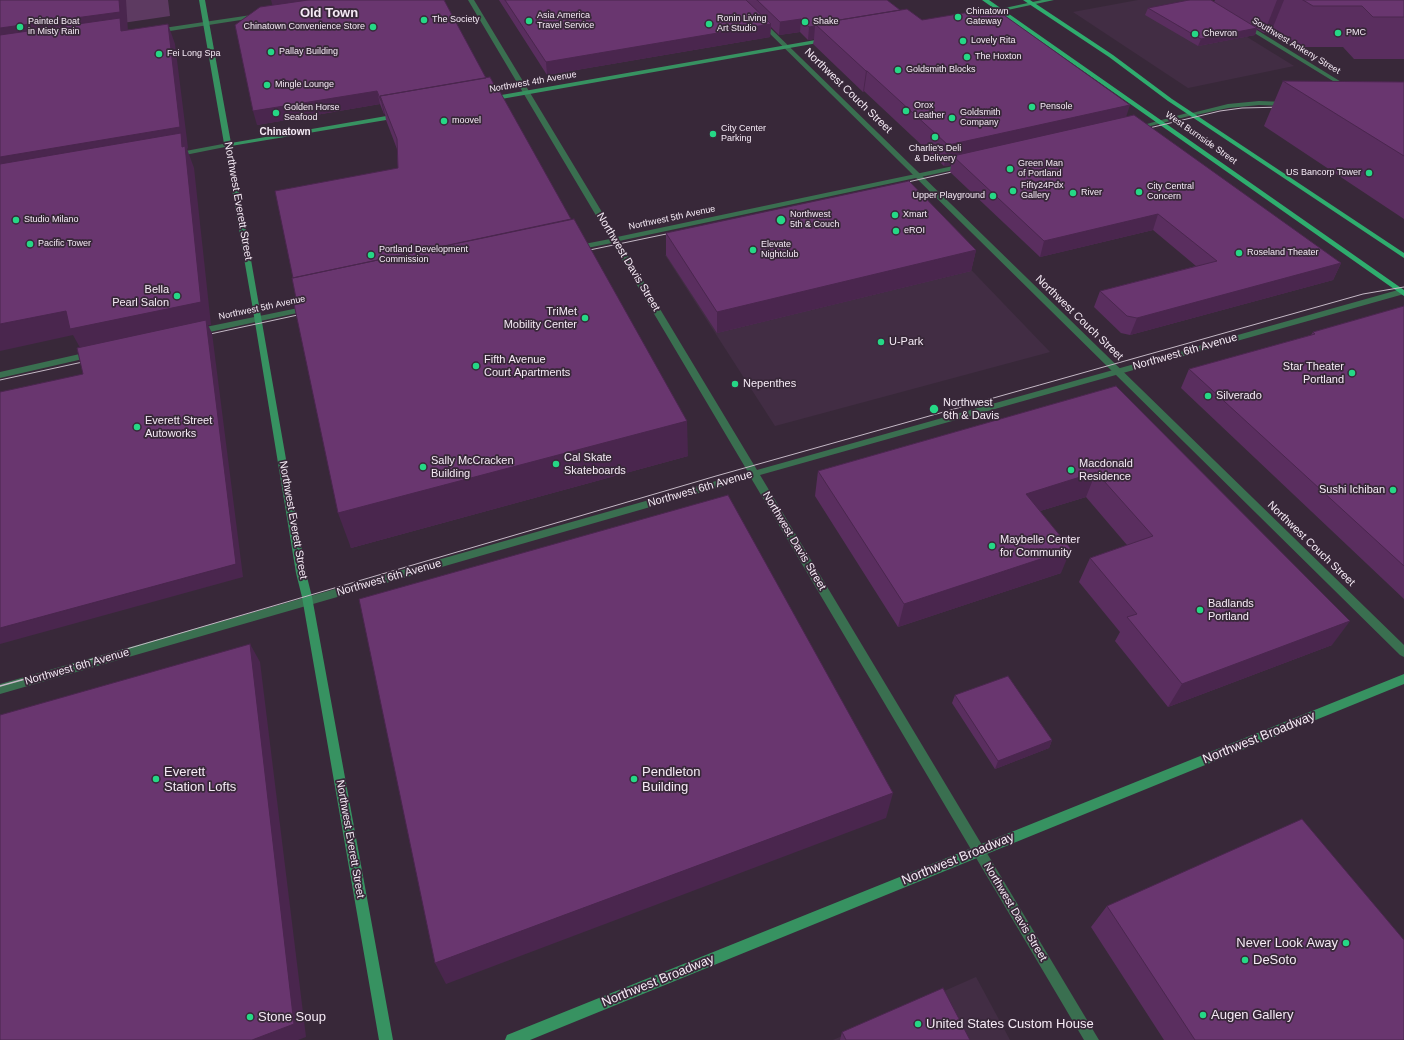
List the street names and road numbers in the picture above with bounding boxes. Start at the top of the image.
street label: Southwest Ankeny Street [1250,15,1342,77]
street label: Northwest Couch Street [801,46,895,136]
street label: Northwest 4th Avenue [489,69,577,95]
street label: West Burnside Street [1163,109,1239,167]
street label: Northwest Everett Street [221,141,255,261]
street label: Northwest 5th Avenue [628,204,716,232]
street label: Northwest Davis Street [593,210,663,314]
street label: Northwest Couch Street [1032,273,1126,363]
street label: Northwest 5th Avenue [218,294,306,322]
street label: Northwest 6th Avenue [1131,331,1239,373]
street label: Northwest Everett Street [276,460,310,580]
street label: Northwest 6th Avenue [646,468,754,510]
street label: Northwest Davis Street [759,489,829,593]
street label: Northwest Couch Street [1264,499,1358,589]
street label: Northwest 6th Avenue [335,557,443,599]
street label: Northwest 6th Avenue [23,646,131,688]
street label: Northwest Broadway [1200,708,1318,768]
street label: Northwest Everett Street [333,779,367,899]
street label: Northwest Broadway [899,829,1017,889]
street label: Northwest Davis Street [980,860,1050,964]
street label: Northwest Broadway [599,951,717,1011]

